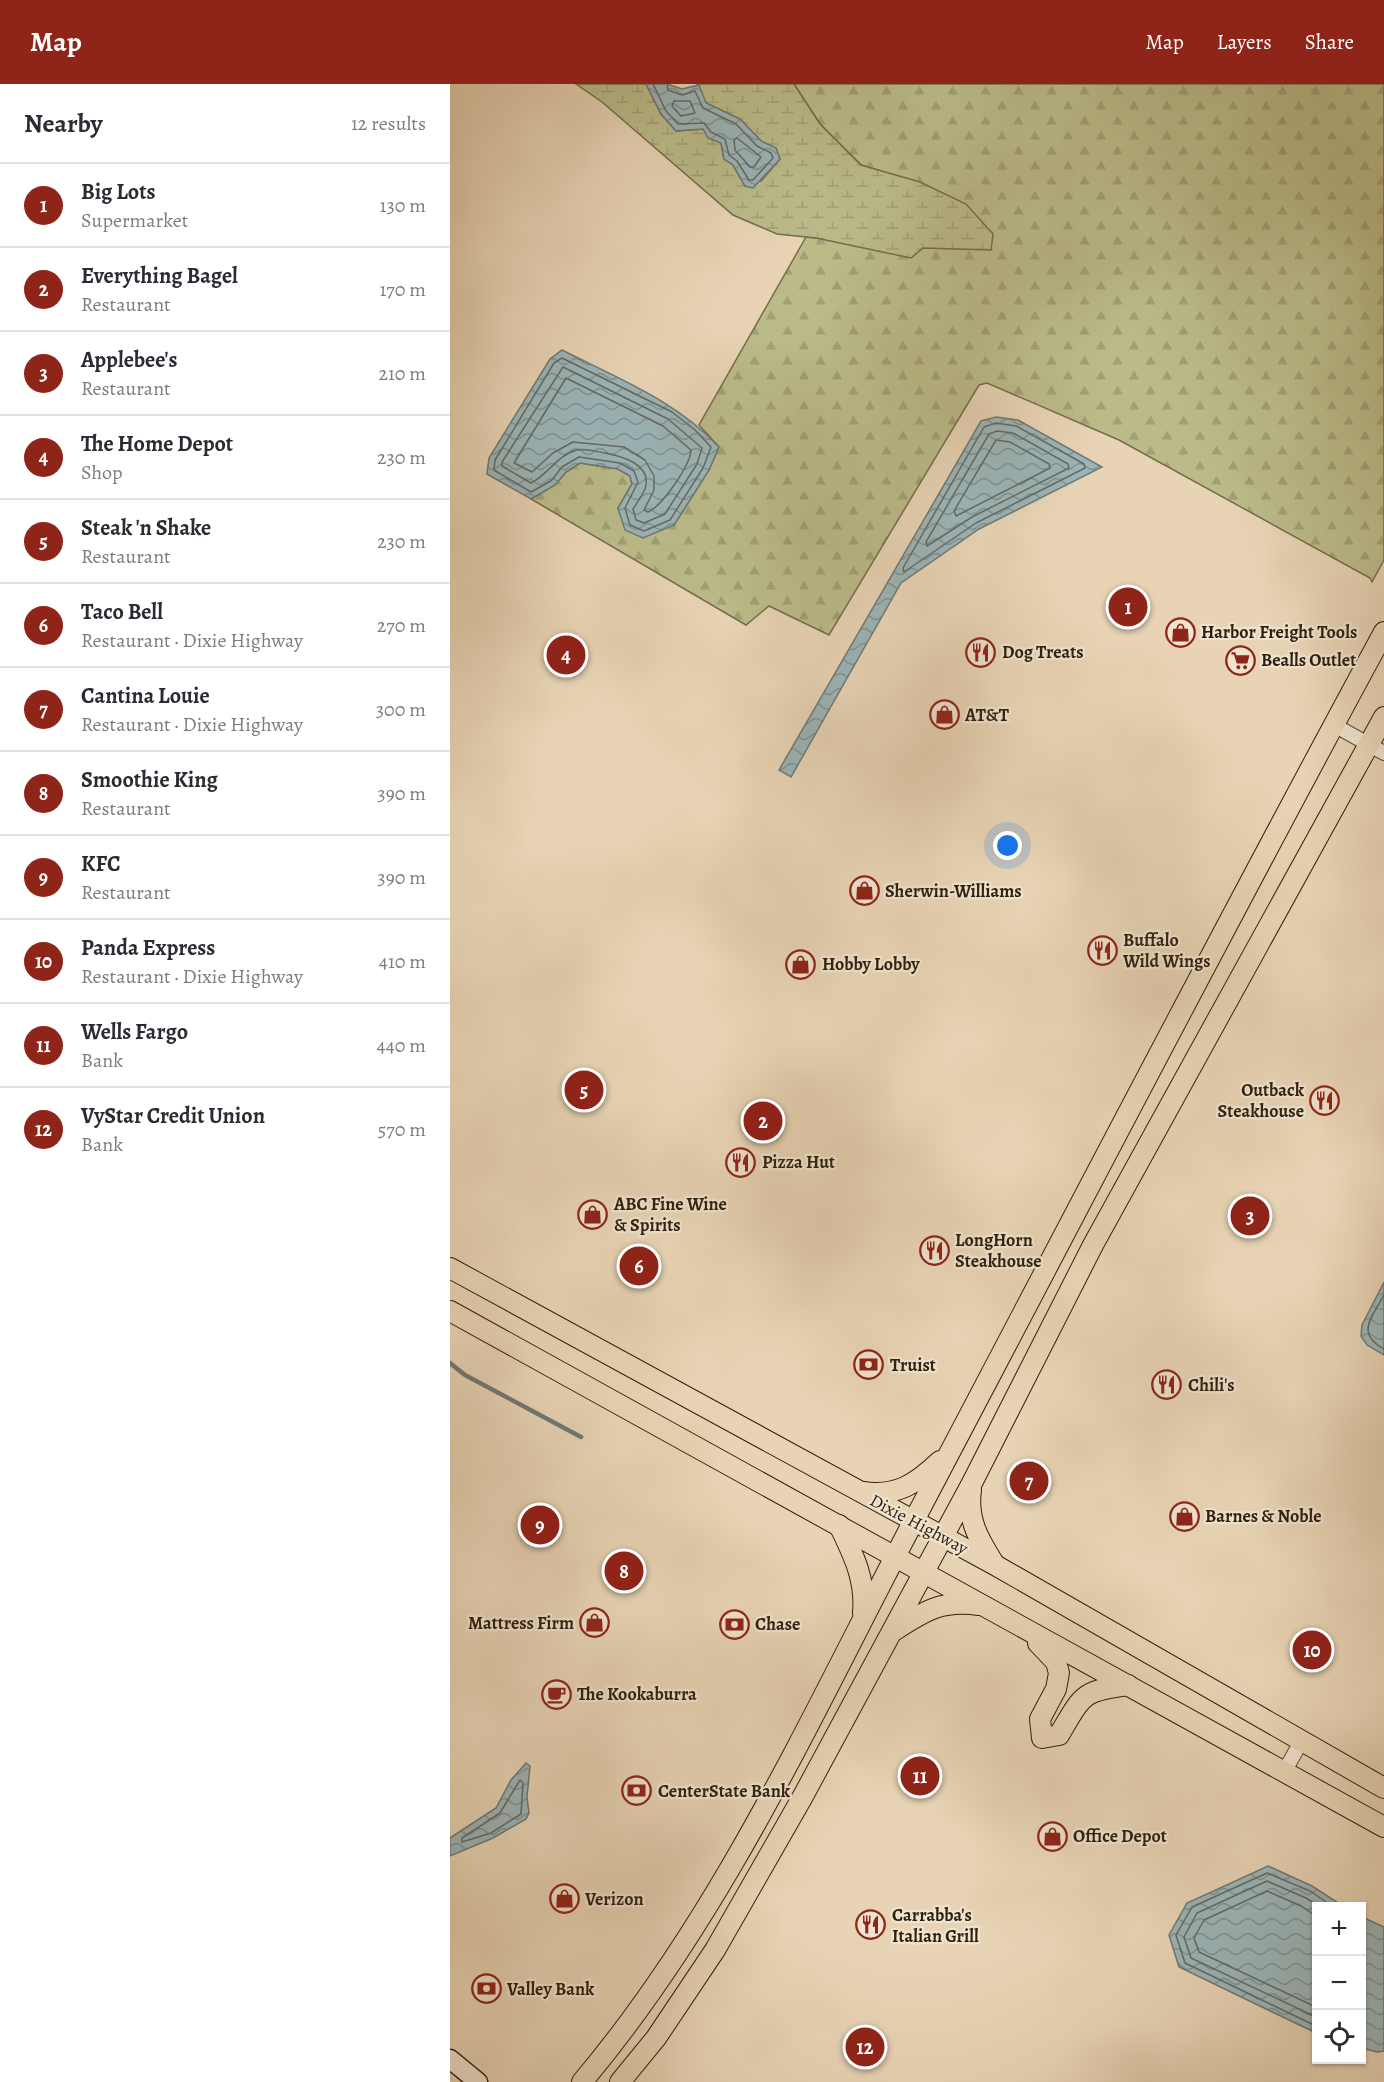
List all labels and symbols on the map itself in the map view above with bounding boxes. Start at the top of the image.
pin: 1 [1108,584,1148,630]
shop icon: Harbor Freight Tools [1164,616,1196,648]
place label: Harbor Freight Tools [1201,620,1357,644]
pin: 4 [546,632,586,678]
restaurant icon: Dog Treats [965,636,997,668]
place label: Dog Treats [1002,640,1084,664]
supermarket icon: Bealls Outlet [1224,644,1256,676]
place label: Bealls Outlet [1261,648,1356,672]
shop icon: AT&T [928,699,960,731]
place label: AT&T [964,703,1010,727]
your location [993,831,1022,860]
shop icon: Sherwin-Williams [848,875,880,907]
place label: Sherwin-Williams [885,879,1022,903]
place label: Buffalo Wild Wings [1122,928,1211,973]
restaurant icon: Buffalo Wild Wings [1086,934,1118,966]
shop icon: Hobby Lobby [785,948,817,980]
place label: Hobby Lobby [822,952,920,976]
pin: 5 [564,1068,604,1112]
place label: Outback Steakhouse [1217,1078,1305,1123]
restaurant icon: Outback Steakhouse [1309,1084,1341,1116]
pin: 2 [744,1098,782,1144]
restaurant icon: Pizza Hut [725,1146,757,1178]
place label: Pizza Hut [762,1150,835,1174]
place label: ABC Fine Wine & Spirits [613,1192,727,1237]
pin: 3 [1230,1194,1270,1238]
shop icon: ABC Fine Wine & Spirits [577,1198,609,1230]
place label: LongHorn Steakhouse [955,1228,1042,1273]
restaurant icon: LongHorn Steakhouse [918,1234,950,1266]
pin: 6 [620,1244,658,1288]
bank icon: Truist [853,1349,885,1381]
place label: Truist [890,1353,936,1377]
restaurant icon: Chili's [1151,1369,1183,1401]
place label: Chili's [1188,1373,1235,1397]
pin: 7 [1010,1458,1048,1504]
street label: Dixie Highway [866,1488,973,1560]
shop icon: Barnes & Noble [1168,1500,1200,1532]
pin: 9 [520,1502,560,1548]
place label: Barnes & Noble [1205,1504,1322,1528]
pin: 8 [604,1548,644,1594]
shop icon: Mattress Firm [579,1607,611,1639]
bank icon: Chase [718,1608,750,1640]
place label: Mattress Firm [468,1611,574,1635]
place label: Chase [755,1612,800,1636]
pin: 10 [1292,1628,1332,1672]
cafe icon: The Kookaburra [540,1678,572,1710]
place label: The Kookaburra [577,1682,697,1706]
pin: 11 [900,1754,940,1798]
bank icon: CenterState Bank [621,1775,653,1807]
place label: CenterState Bank [658,1779,791,1803]
shop icon: Office Depot [1036,1820,1068,1852]
place label: Office Depot [1073,1824,1167,1848]
shop icon: Verizon [548,1883,580,1915]
place label: Verizon [584,1887,644,1911]
place label: Carrabba's Italian Grill [892,1903,979,1948]
restaurant icon: Carrabba's Italian Grill [855,1909,887,1941]
bank icon: Valley Bank [470,1973,502,2005]
place label: Valley Bank [506,1977,595,2001]
pin: 12 [846,2024,884,2070]

